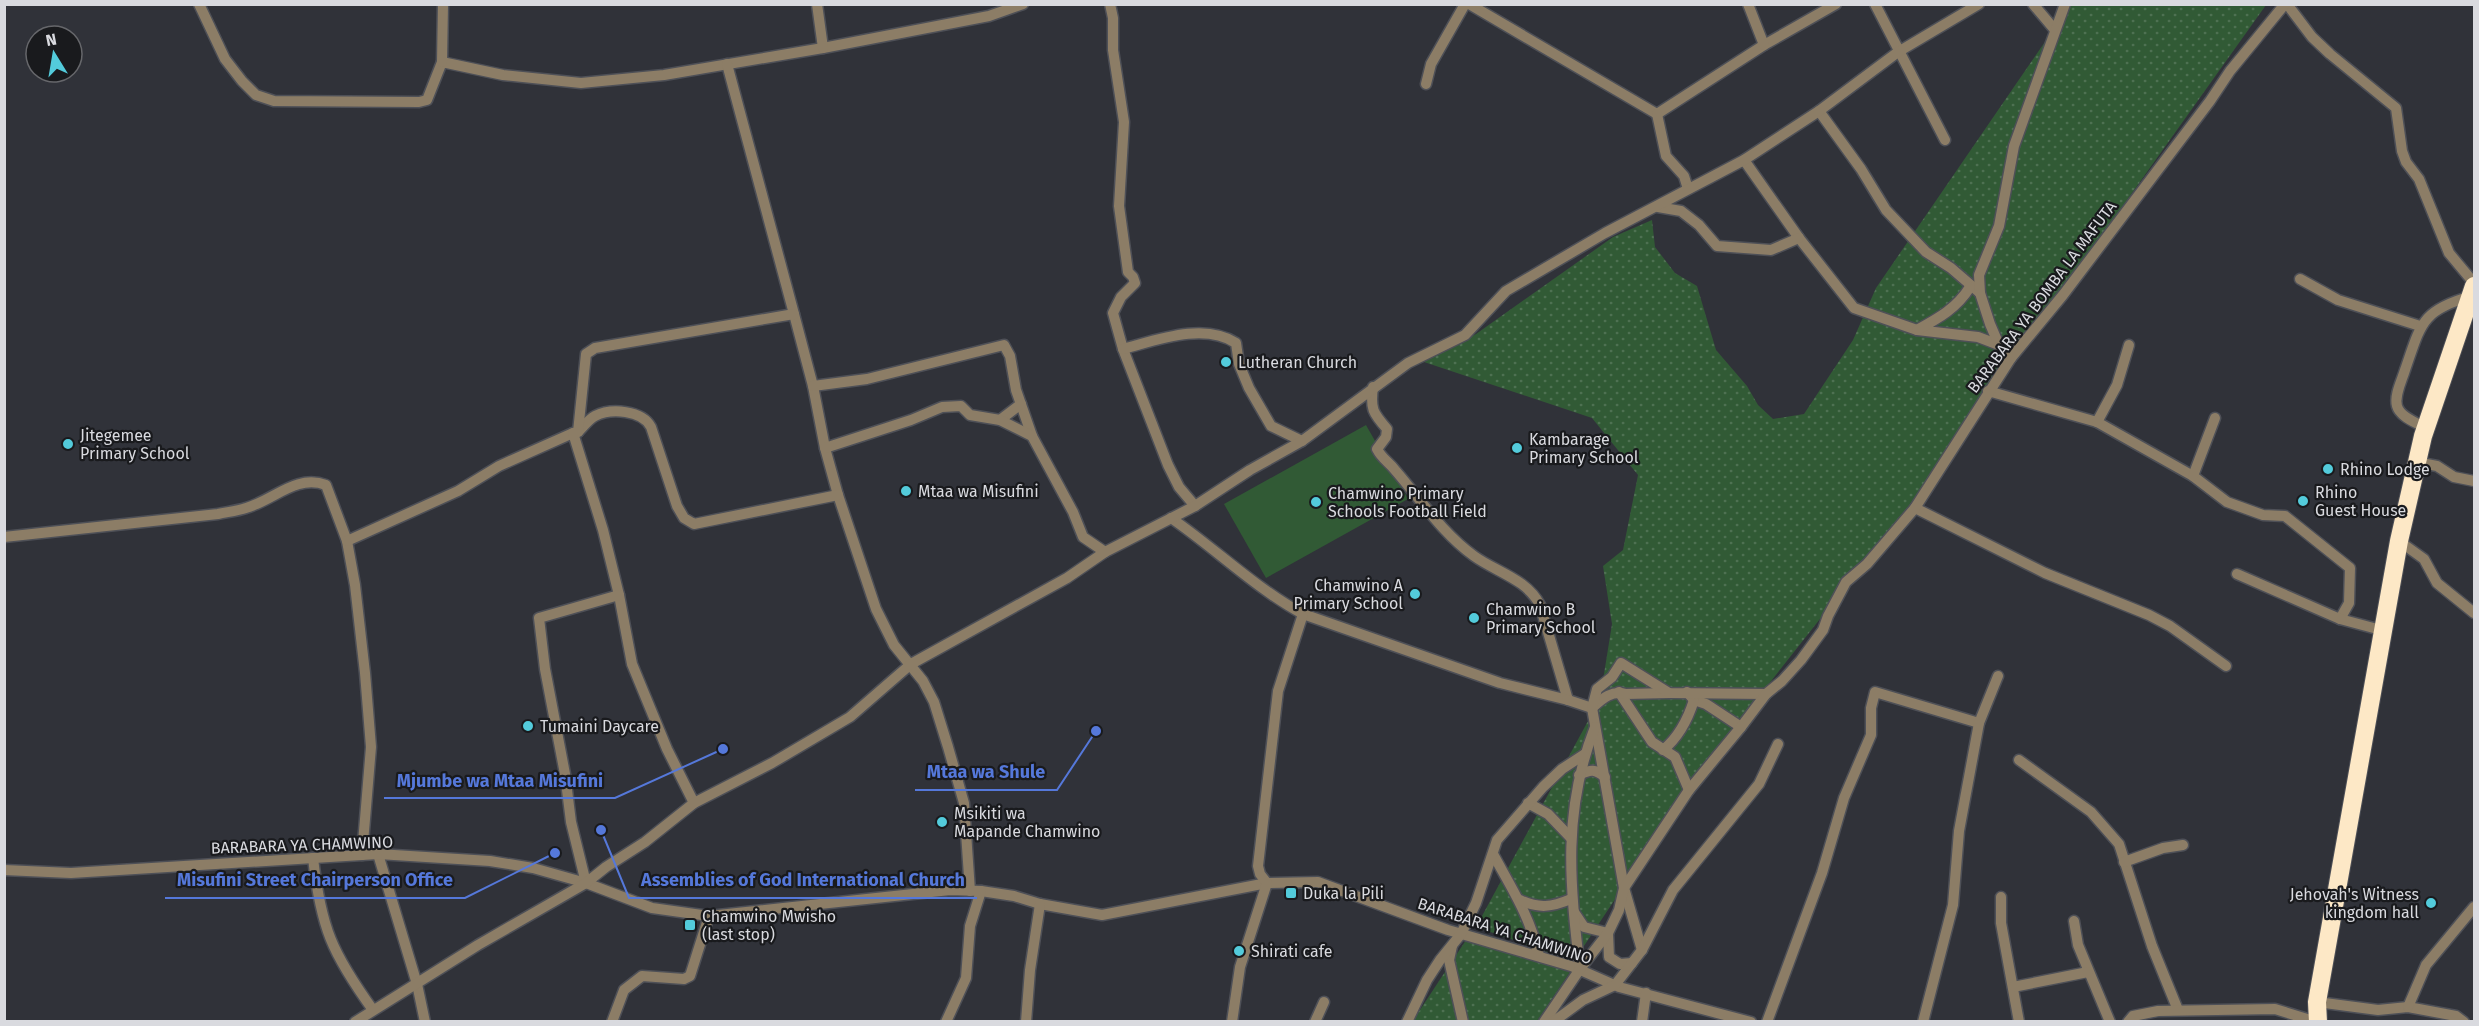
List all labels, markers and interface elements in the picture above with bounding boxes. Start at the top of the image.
north arrow [24,24,84,84]
text: N [44,29,58,50]
street label: BARABARA YA BOMBA LA MAFUTA [1964,197,2121,397]
place label: Lutheran Church [1238,353,1357,372]
marker: Lutheran Church [1219,355,1233,369]
place label: Jitegemee Primary School [80,426,190,463]
place label: Kambarage Primary School [1529,430,1639,467]
marker: Jitegemee Primary School [61,437,75,451]
marker: Kambarage Primary School [1510,441,1524,455]
place label: Rhino Lodge [2340,460,2430,479]
marker: Rhino Lodge [2321,462,2335,476]
place label: Mtaa wa Misufini [918,482,1039,501]
place label: Rhino Guest House [2315,483,2406,520]
marker: Mtaa wa Misufini [899,484,913,498]
place label: Chamwino Primary Schools Football Field [1328,484,1487,521]
marker: Rhino Guest House [2296,494,2310,508]
marker: Chamwino Primary Schools Football Field [1309,495,1323,509]
place label: Chamwino A Primary School [1294,576,1404,613]
marker: Chamwino A Primary School [1408,587,1422,601]
place label: Chamwino B Primary School [1486,600,1596,637]
marker: Chamwino B Primary School [1467,611,1481,625]
place label: Tumaini Daycare [540,717,659,736]
marker: Tumaini Daycare [521,719,535,733]
callout: Mtaa wa Shule [915,754,1057,790]
text: Mtaa wa Shule [927,761,1045,783]
callout: Mjumbe wa Mtaa Misufini [384,762,615,798]
text: Mjumbe wa Mtaa Misufini [397,770,603,792]
place label: Msikiti wa Mapande Chamwino [954,804,1100,841]
marker: Msikiti wa Mapande Chamwino [935,815,949,829]
street label: BARABARA YA CHAMWINO [211,832,393,858]
callout: Misufini Street Chairperson Office [165,862,465,898]
callout: Assemblies of God International Church [629,862,977,898]
text: Misufini Street Chairperson Office [177,869,453,891]
text: Assemblies of God International Church [640,869,965,891]
place label: Duka la Pili [1303,884,1384,903]
place label: Jehovah's Witness kingdom hall [2290,885,2419,922]
marker: Duka la Pili [1284,886,1298,900]
street label: BARABARA YA CHAMWINO [1415,894,1595,968]
marker: Jehovah's Witness kingdom hall [2424,896,2438,910]
place label: Chamwino Mwisho (last stop) [702,907,836,944]
marker: Chamwino Mwisho (last stop) [683,918,697,932]
place label: Shirati cafe [1251,942,1333,961]
marker: Shirati cafe [1232,944,1246,958]

